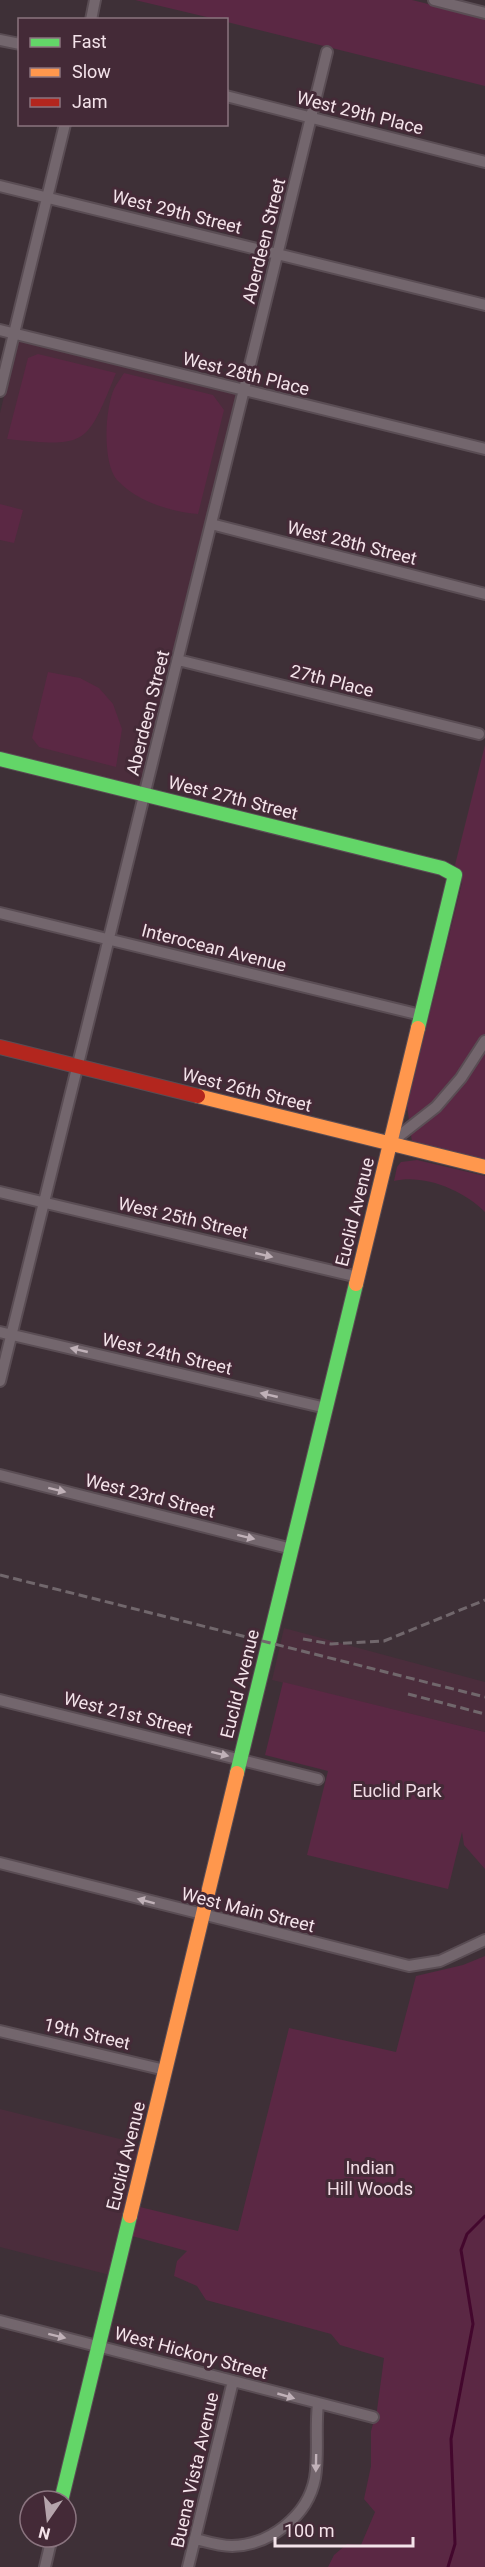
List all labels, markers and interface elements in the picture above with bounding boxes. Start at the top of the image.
legend [18,18,228,126]
text: Fast [72,31,107,52]
text: Slow [72,61,111,82]
street label: West 29th Place [295,87,426,138]
text: Jam [72,91,108,112]
street label: Aberdeen Street [238,176,289,306]
street label: West 29th Street [110,185,244,238]
street label: West 28th Place [181,348,312,399]
street label: West 28th Street [285,516,419,569]
street label: Aberdeen Street [122,648,173,778]
street label: 27th Place [288,660,376,701]
street label: West 27th Street [166,771,300,824]
street label: Interocean Avenue [140,919,289,976]
street label: West 26th Street [180,1063,314,1116]
street label: Euclid Avenue [331,1155,378,1269]
street label: West 25th Street [116,1192,250,1243]
one-way arrow [255,1250,274,1260]
street label: West 24th Street [100,1328,234,1379]
one-way arrow [70,1345,88,1355]
one-way arrow [260,1389,278,1399]
street label: West 23rd Street [83,1469,217,1522]
one-way arrow [48,1485,66,1495]
one-way arrow [237,1533,255,1543]
street label: Euclid Avenue [216,1627,263,1741]
street label: West 21st Street [61,1687,195,1740]
one-way arrow [211,1749,229,1759]
park label: Euclid Park [352,1780,442,1801]
street label: West Main Street [179,1883,317,1936]
one-way arrow [137,1896,155,1906]
street label: 19th Street [42,2013,132,2054]
street label: Euclid Avenue [102,2099,149,2213]
park label: Indian Hill Woods [327,2157,413,2199]
street label: West Hickory Street [112,2322,270,2383]
one-way arrow [48,2331,66,2341]
street label: Buena Vista Avenue [166,2390,223,2550]
one-way arrow [277,2391,295,2401]
one-way arrow [311,2453,321,2472]
north arrow [18,2489,78,2549]
scale bar [275,2510,413,2548]
text: 100 m [284,2520,335,2541]
text: N [37,2522,52,2544]

